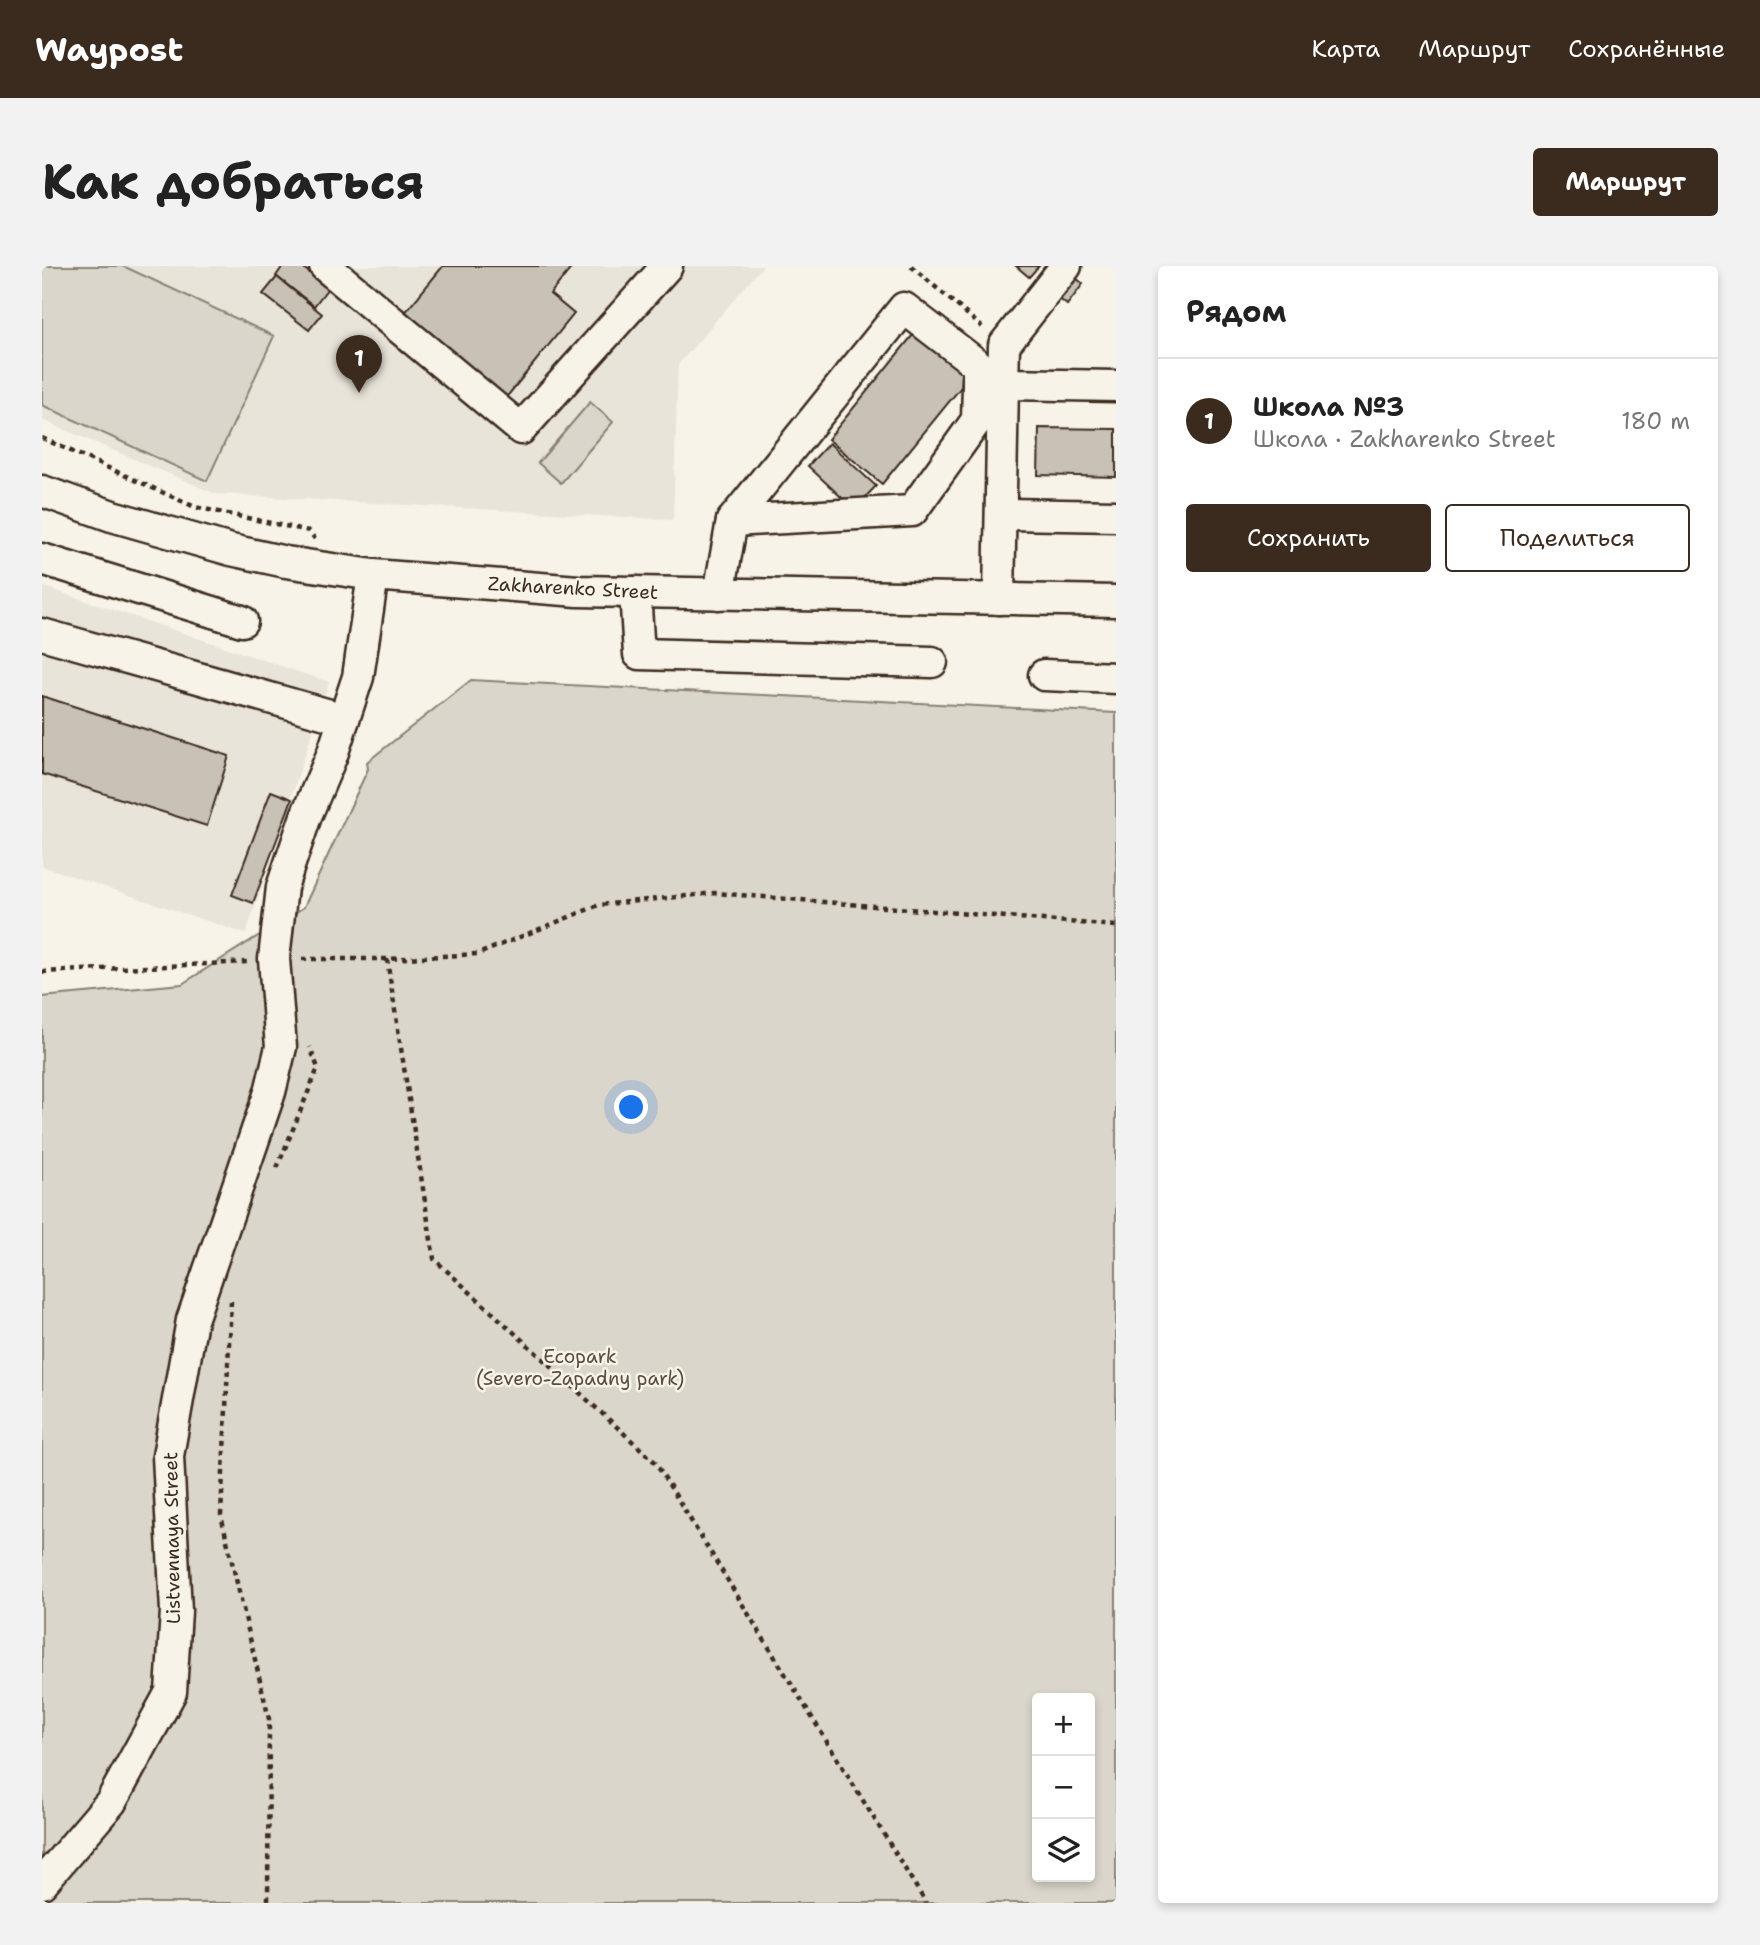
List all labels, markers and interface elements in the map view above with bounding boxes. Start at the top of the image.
text: Waypost [35,27,183,72]
text: Карта [1312,33,1380,65]
text: Маршрут [1418,33,1530,65]
text: Сохранённые [1568,33,1725,65]
button: Маршрут [1533,148,1718,216]
text: Как добраться [42,149,424,215]
text: Рядом [1186,291,1286,332]
pin: 1 [336,335,382,393]
text: Школа №3 [1253,389,1404,424]
text: 1 [1204,406,1214,436]
text: 180 m [1621,406,1690,436]
text: Школа · Zakharenko Street [1253,424,1556,454]
button: Сохранить [1186,504,1431,572]
button: Поделиться [1445,504,1690,572]
street label: Zakharenko Street [487,571,659,605]
your location [614,1090,648,1124]
park label: Ecopark (Severo-Zapadny park) [476,1344,684,1391]
street label: Listvennaya Street [158,1452,186,1624]
map controls [1032,1693,1095,1882]
button: + [1032,1693,1095,1756]
button: − [1032,1756,1095,1819]
button: layers [1032,1819,1095,1882]

